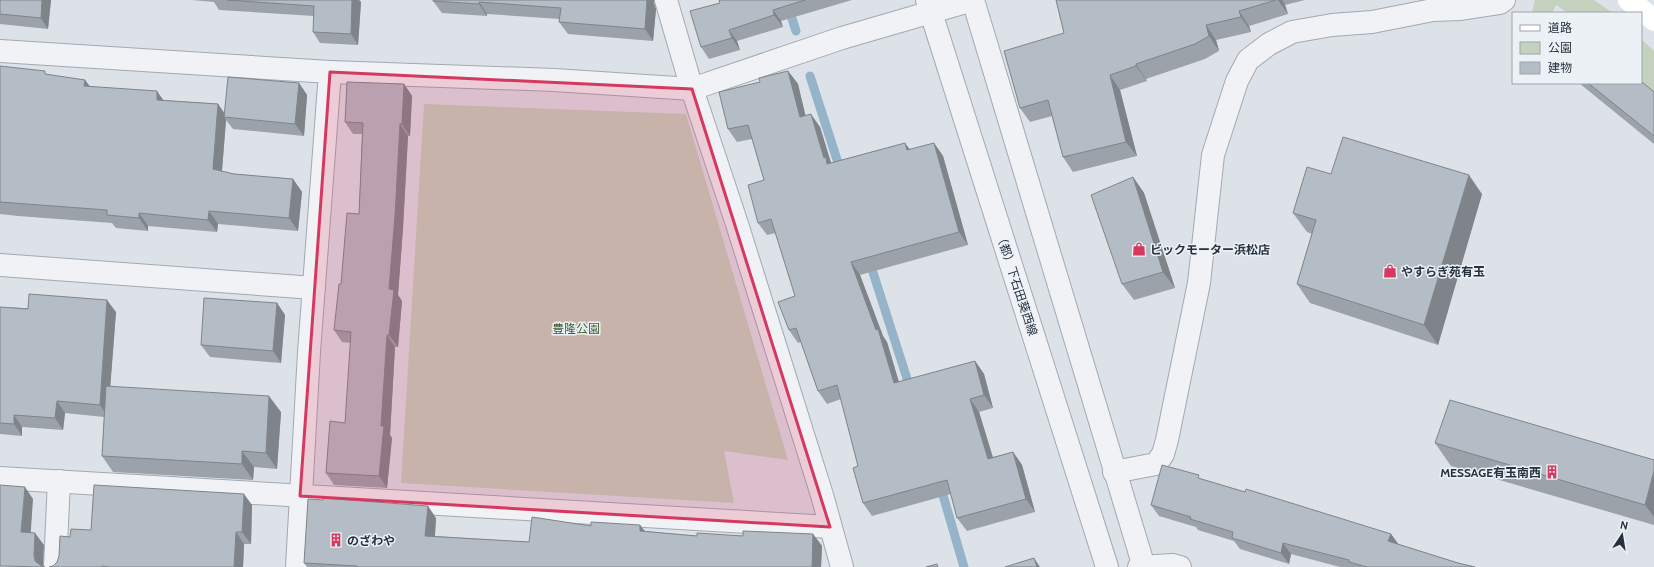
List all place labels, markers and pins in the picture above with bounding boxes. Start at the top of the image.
shop icon: ビックモーター浜松店 [1131,241,1147,257]
place label: ビックモーター浜松店 [1150,242,1270,257]
shop icon: やすらぎ苑有玉 [1382,263,1398,279]
place label: やすらぎ苑有玉 [1401,264,1485,279]
building icon: MESSAGE有玉南西 [1544,464,1560,480]
place label: MESSAGE有玉南西 [1440,465,1541,480]
building icon: のざわや [328,532,344,548]
place label: のざわや [347,533,395,548]

